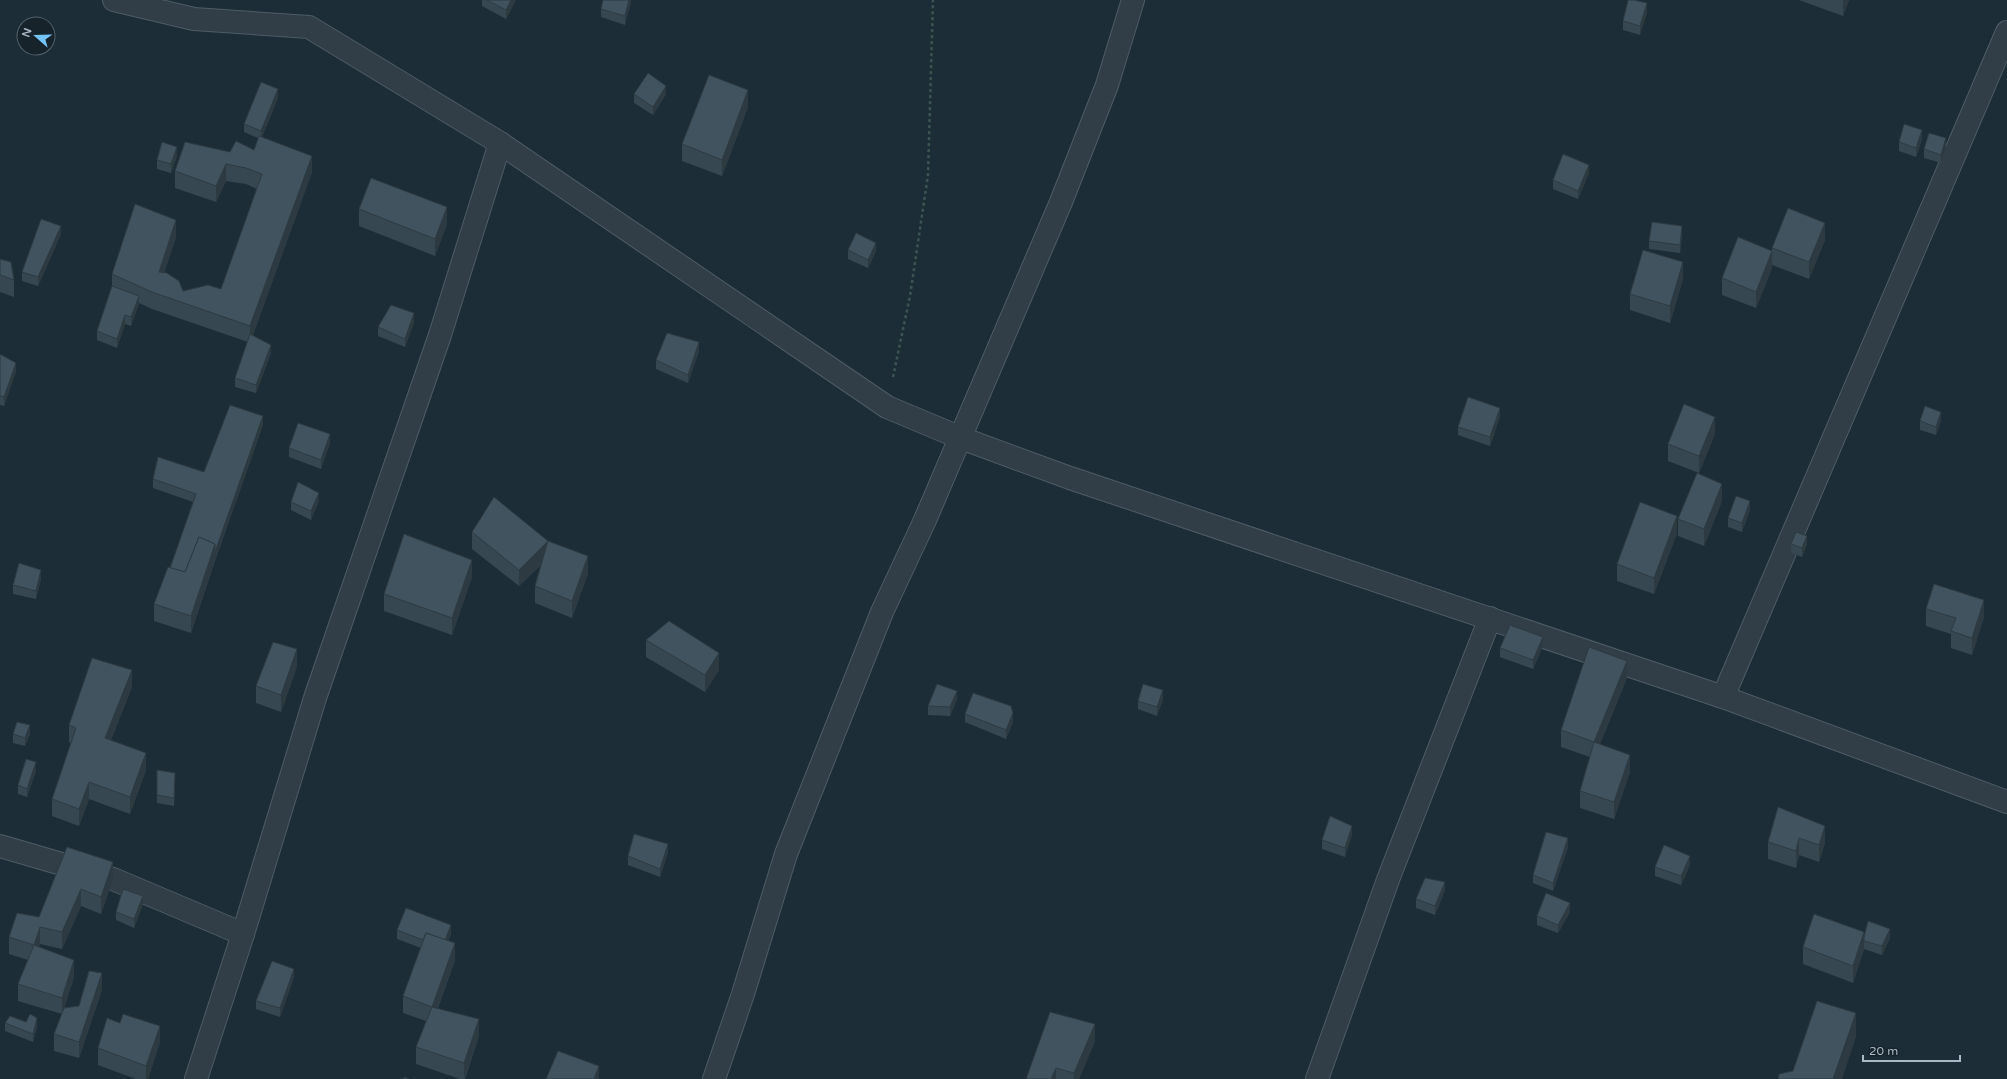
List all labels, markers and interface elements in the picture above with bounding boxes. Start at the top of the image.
north arrow [16,16,56,56]
text: N [19,26,35,39]
scale bar [1863,1037,1960,1063]
text: 20 m [1869,1044,1898,1058]

